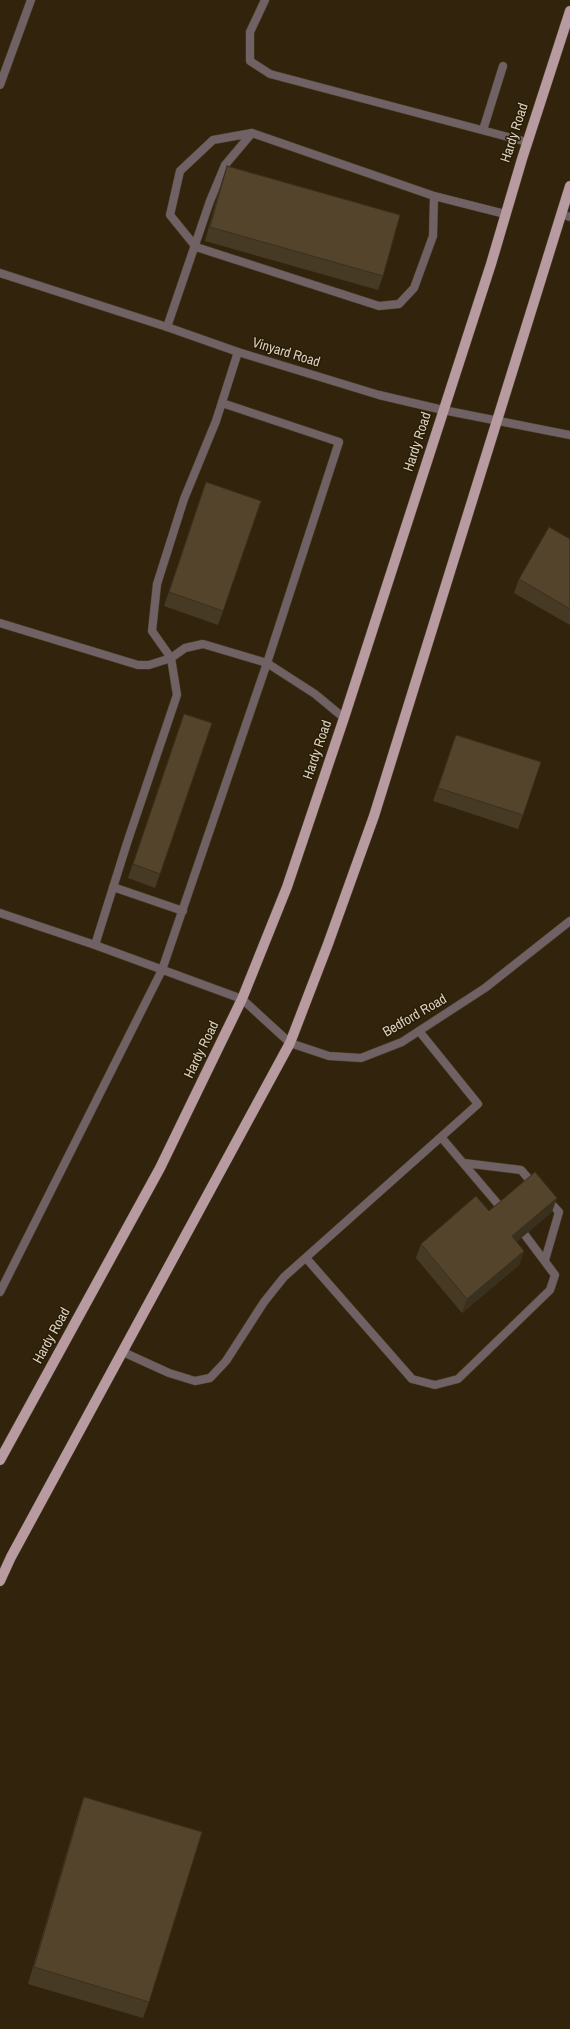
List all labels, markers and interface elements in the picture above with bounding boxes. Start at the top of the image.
street label: Hardy Road [498,101,532,165]
street label: Vinyard Road [250,335,322,371]
street label: Hardy Road [401,410,435,474]
street label: Hardy Road [300,718,336,782]
street label: Bedford Road [380,991,450,1041]
street label: Hardy Road [181,1019,223,1081]
street label: Hardy Road [30,1305,74,1367]

